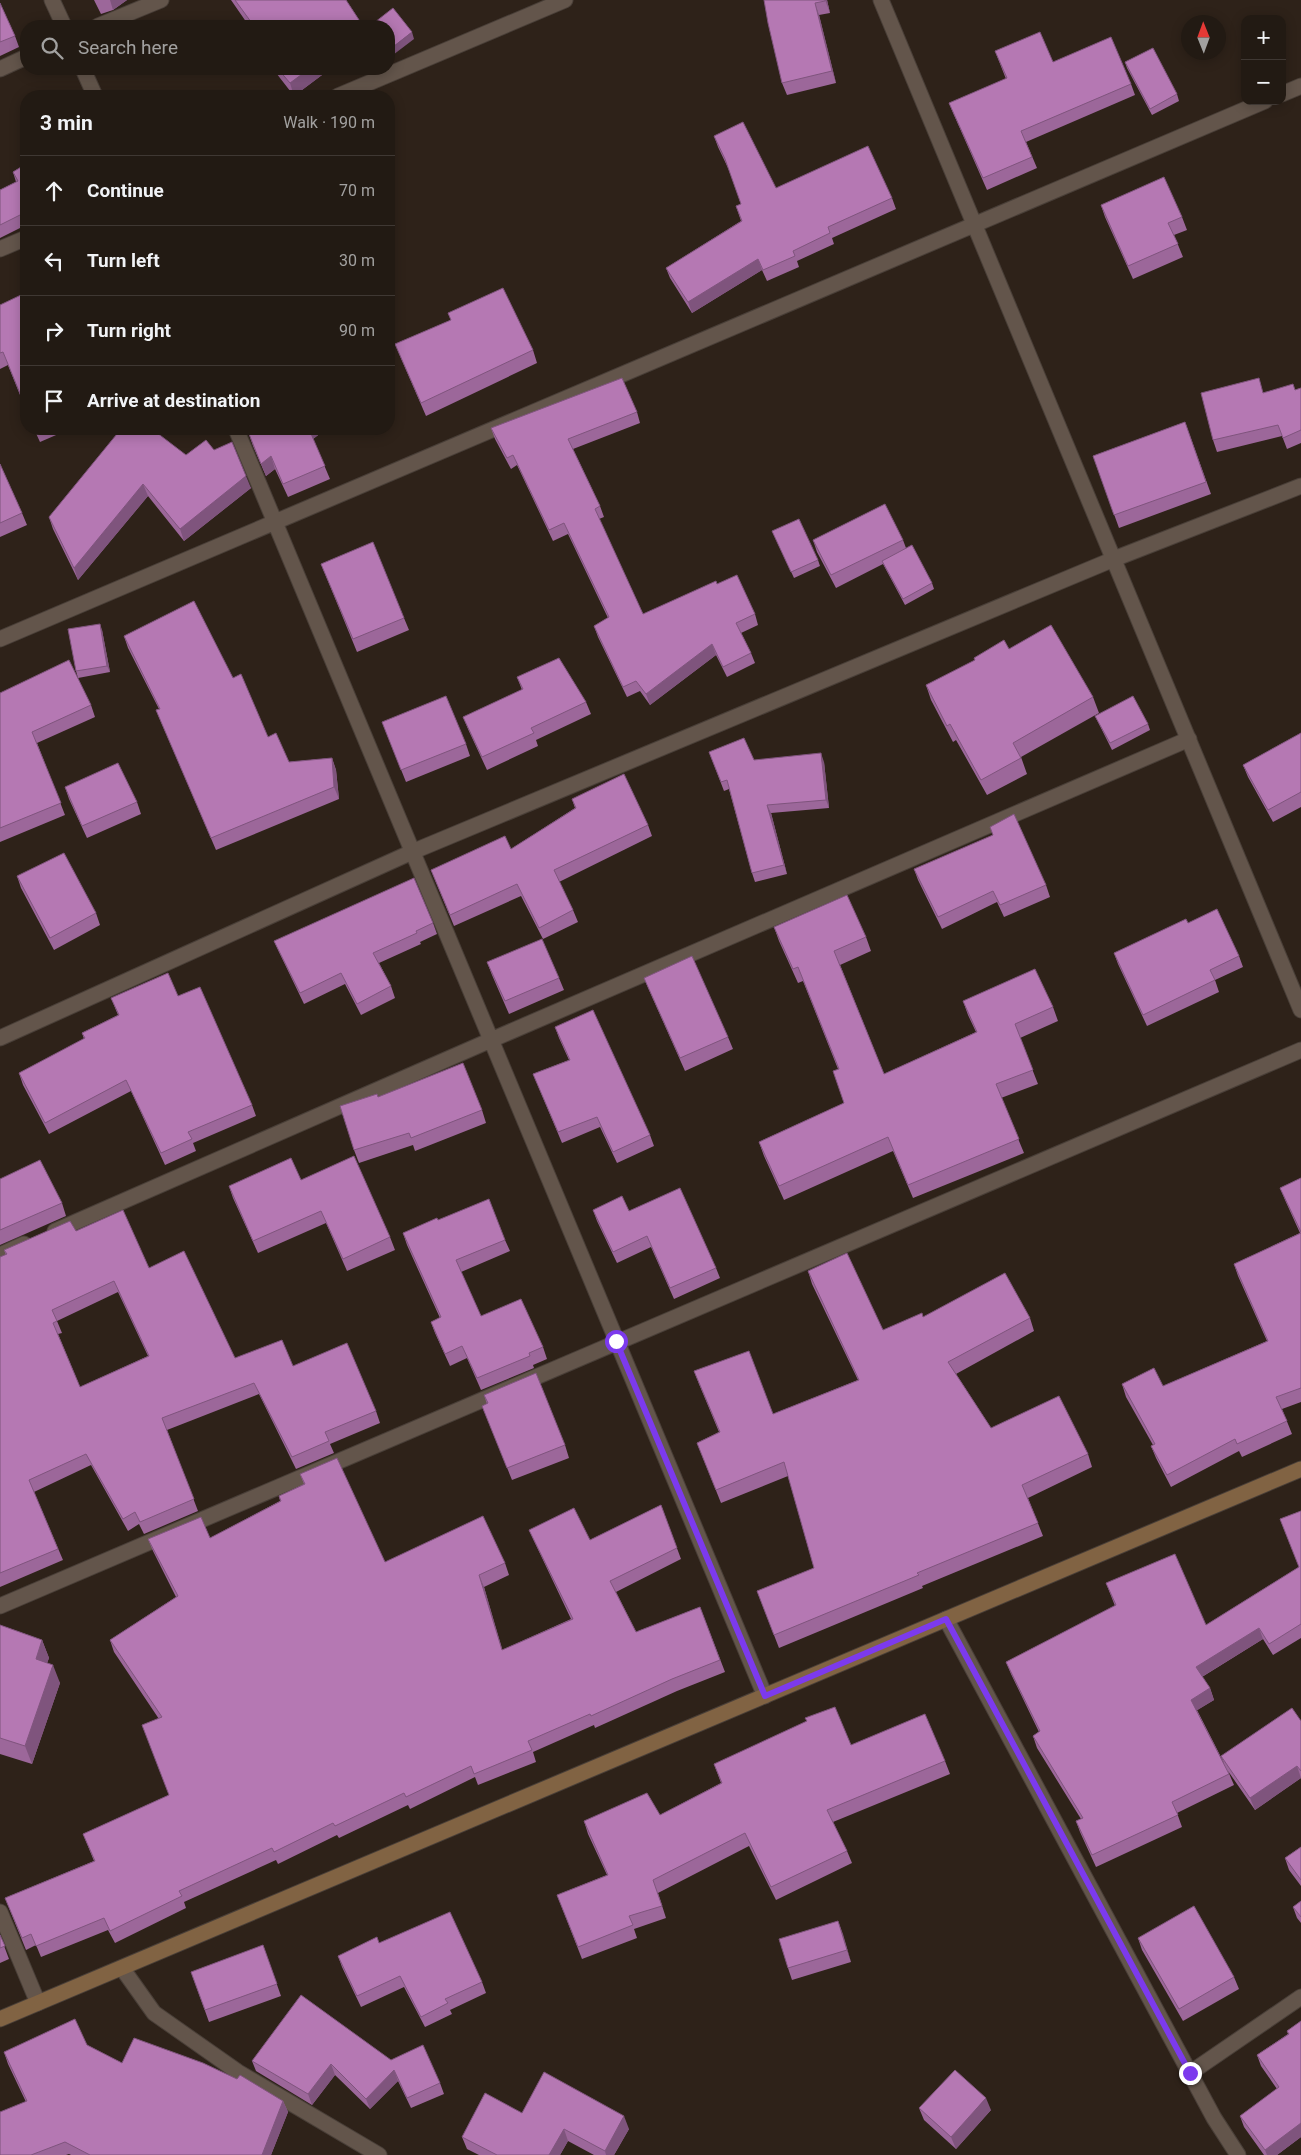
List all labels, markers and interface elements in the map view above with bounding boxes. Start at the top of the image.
north arrow [1181,15,1226,60]
map controls [1241,15,1286,105]
button: + [1241,15,1286,60]
search box [20,20,395,75]
icon: search [38,34,66,62]
text: Search here [78,36,178,59]
button: − [1241,60,1286,105]
text: 3 min [40,111,93,135]
text: Walk · 190 m [283,113,375,132]
icon: ahead [40,177,68,205]
text: Continue [87,179,164,202]
text: 70 m [339,181,375,200]
icon: left [40,247,68,275]
text: Turn left [87,249,160,272]
text: 30 m [339,251,375,270]
icon: right [40,317,68,345]
text: Turn right [87,319,171,342]
text: 90 m [339,321,375,340]
icon: arrive [40,387,68,415]
text: Arrive at destination [87,389,260,412]
route start [605,1330,628,1353]
route end [1179,2062,1202,2085]

